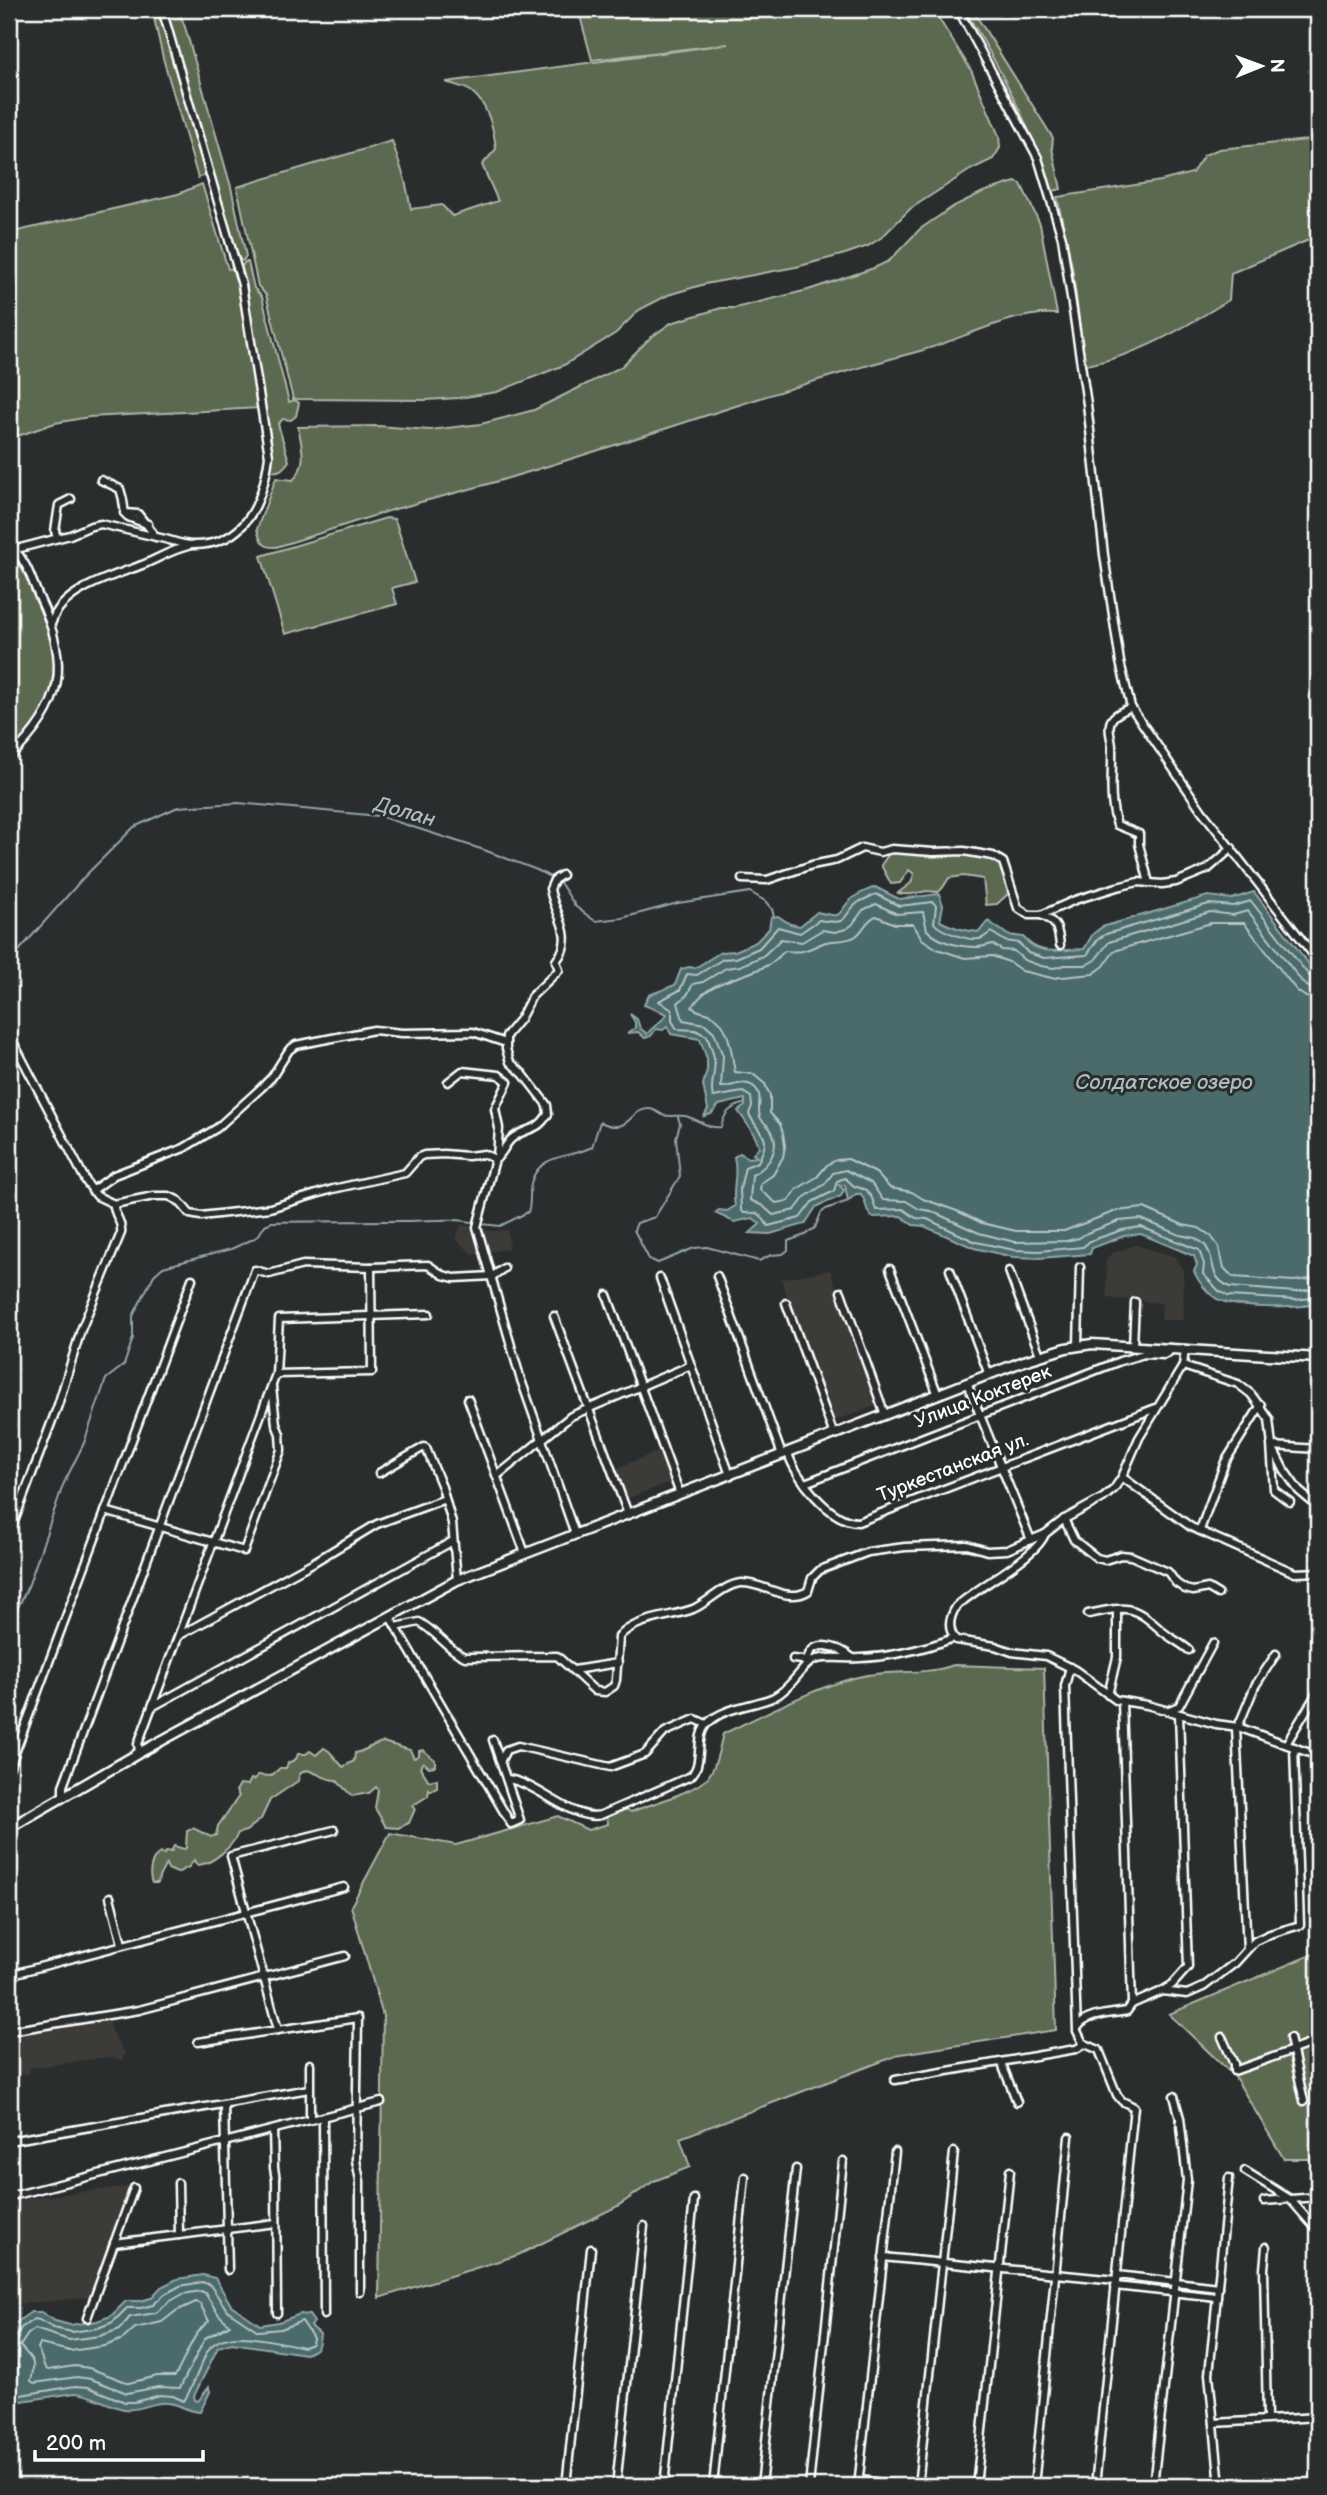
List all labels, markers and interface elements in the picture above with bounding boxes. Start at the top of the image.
north arrow [1226,32,1296,102]
text: N [1265,58,1288,73]
water label: Долан [370,791,438,833]
water label: Солдатское озеро [1075,1070,1253,1095]
street label: Улица Коктерек [911,1360,1055,1434]
street label: Туркестанская ул. [874,1429,1032,1507]
scale bar [35,2418,203,2462]
text: 200 m [46,2431,106,2456]

